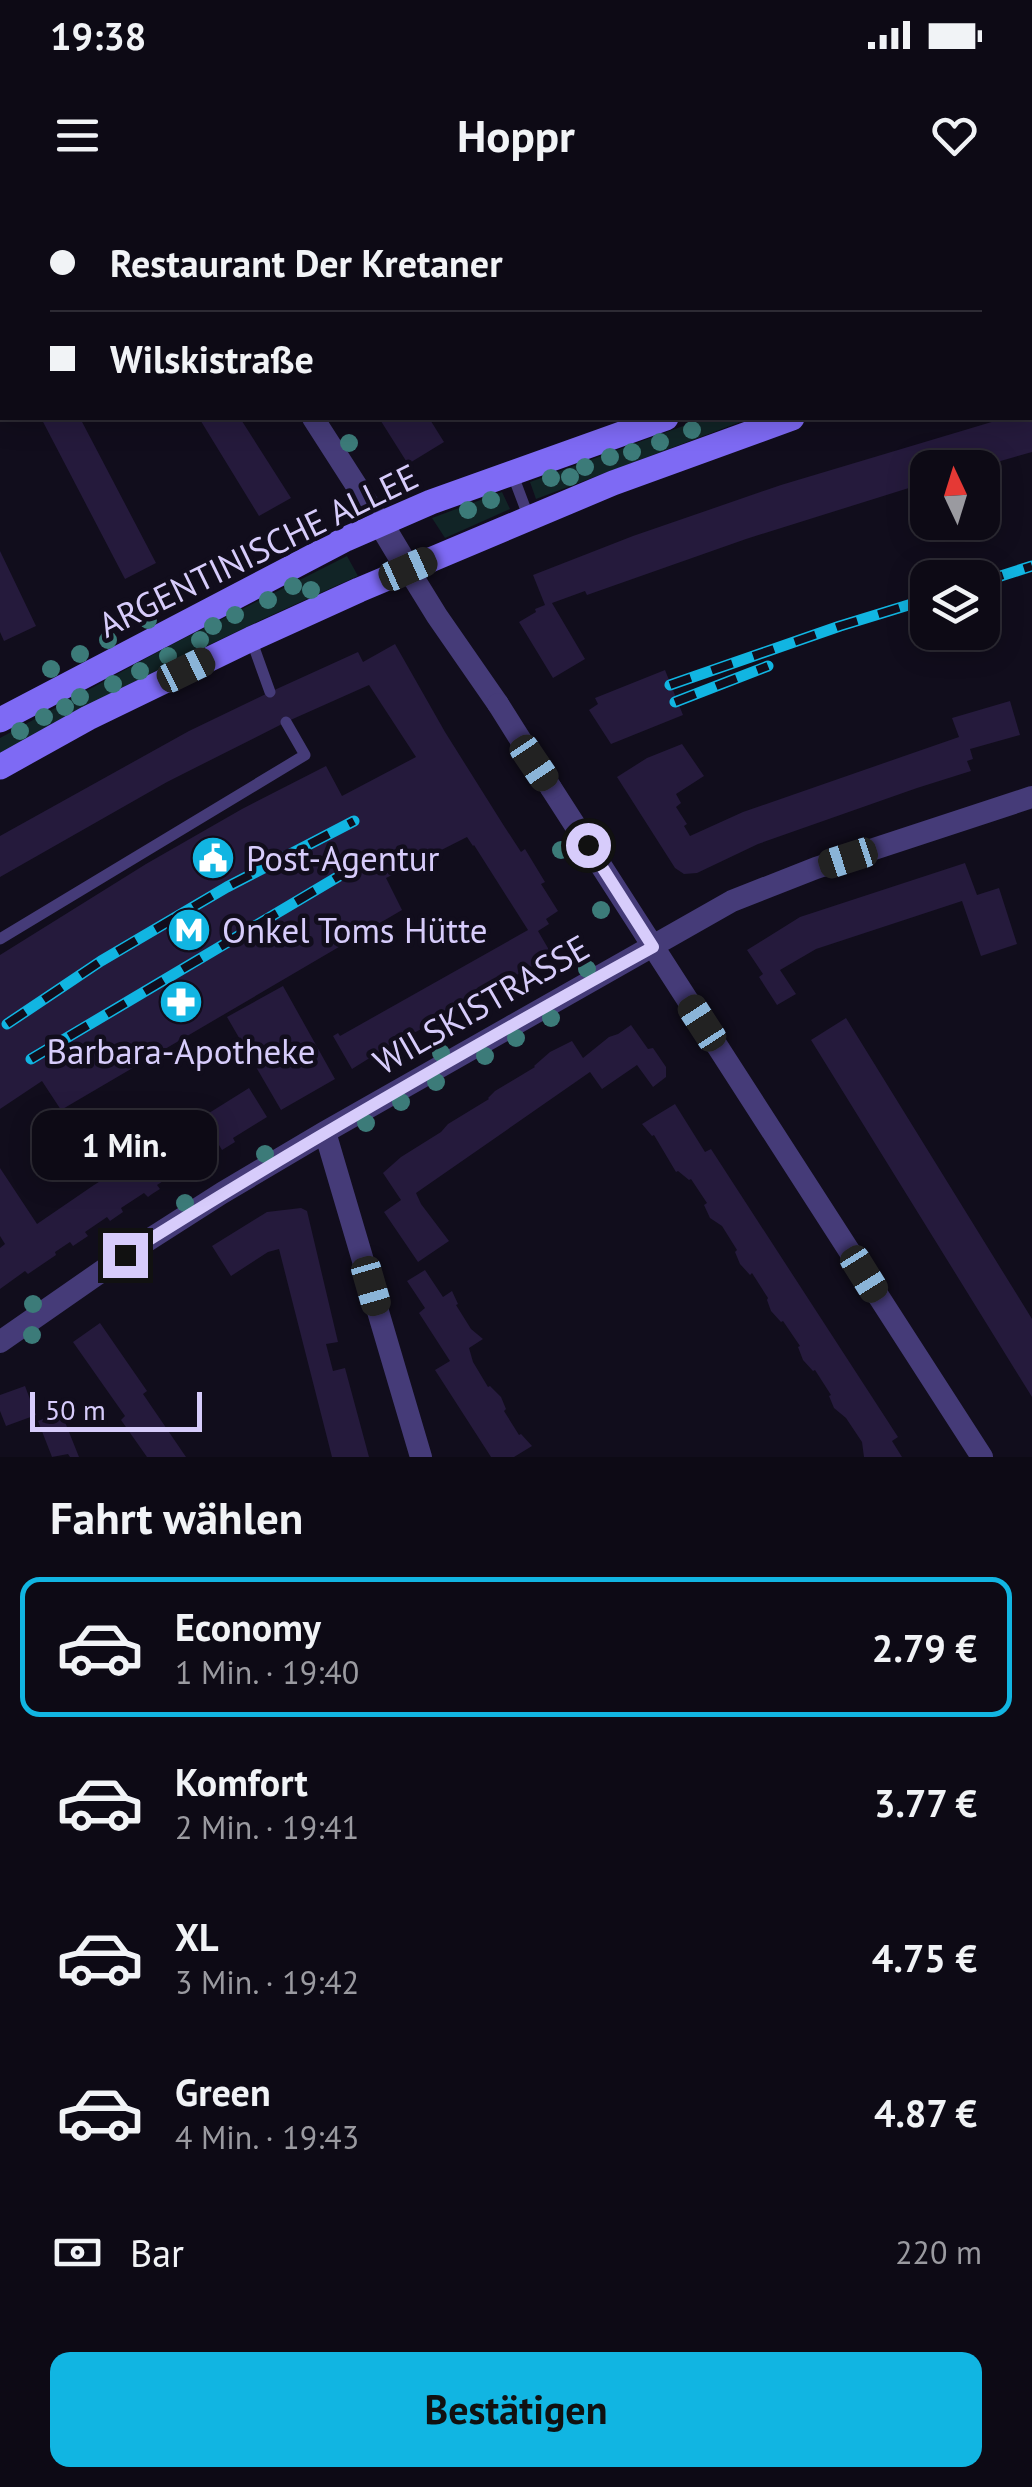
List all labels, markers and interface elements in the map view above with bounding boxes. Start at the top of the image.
text: 19:38 [50,11,146,60]
text: Hoppr [457,106,575,164]
icon: menu [50,108,105,163]
icon: heart [927,108,982,163]
text: Restaurant Der Kretaner [110,238,502,287]
text: Wilskistraße [110,334,314,383]
north arrow [910,450,1000,540]
map controls [910,450,1000,650]
street label: ARGENTINISCHE ALLEE [91,453,425,647]
car [374,543,442,595]
button: layers [910,560,1000,650]
car [152,643,220,697]
car [505,730,563,796]
route start [566,823,611,868]
car [815,834,881,882]
public building icon: Post-Agentur [190,835,236,881]
place label: Post-Agentur [246,835,440,881]
metro station icon: Onkel Toms Hütte [166,907,212,953]
place label: Onkel Toms Hütte [222,907,487,953]
street label: WILSKISTRASSE [365,924,597,1084]
pharmacy icon: Barbara-Apotheke [158,979,204,1025]
car [673,990,731,1056]
place label: Barbara-Apotheke [47,1028,315,1074]
callout: 1 Min. [32,1110,218,1180]
text: 1 Min. [82,1124,167,1166]
route end [103,1233,148,1278]
car [835,1241,893,1307]
car [348,1253,394,1319]
scale bar [30,1387,202,1432]
text: 50 m [45,1391,106,1428]
text: Fahrt wählen [50,1488,303,1546]
icon: car [55,1602,145,1692]
text: Economy [175,1602,321,1651]
text: 2.79 € [872,1623,977,1672]
text: 1 Min. · 19:40 [175,1651,359,1693]
icon: car [55,1757,145,1847]
text: Komfort [175,1757,308,1806]
text: 3.77 € [874,1778,977,1827]
text: 2 Min. · 19:41 [175,1806,359,1848]
icon: car [55,1912,145,2002]
text: XL [175,1912,219,1961]
text: 4.75 € [872,1933,977,1982]
text: 3 Min. · 19:42 [175,1961,359,2003]
icon: car [55,2067,145,2157]
text: Green [175,2067,271,2116]
text: 4.87 € [874,2088,977,2137]
text: 4 Min. · 19:43 [175,2116,359,2158]
icon: cash [50,2225,105,2280]
text: Bar [130,2228,184,2277]
text: 220 m [895,2231,982,2273]
button: Bestätigen [50,2352,982,2467]

